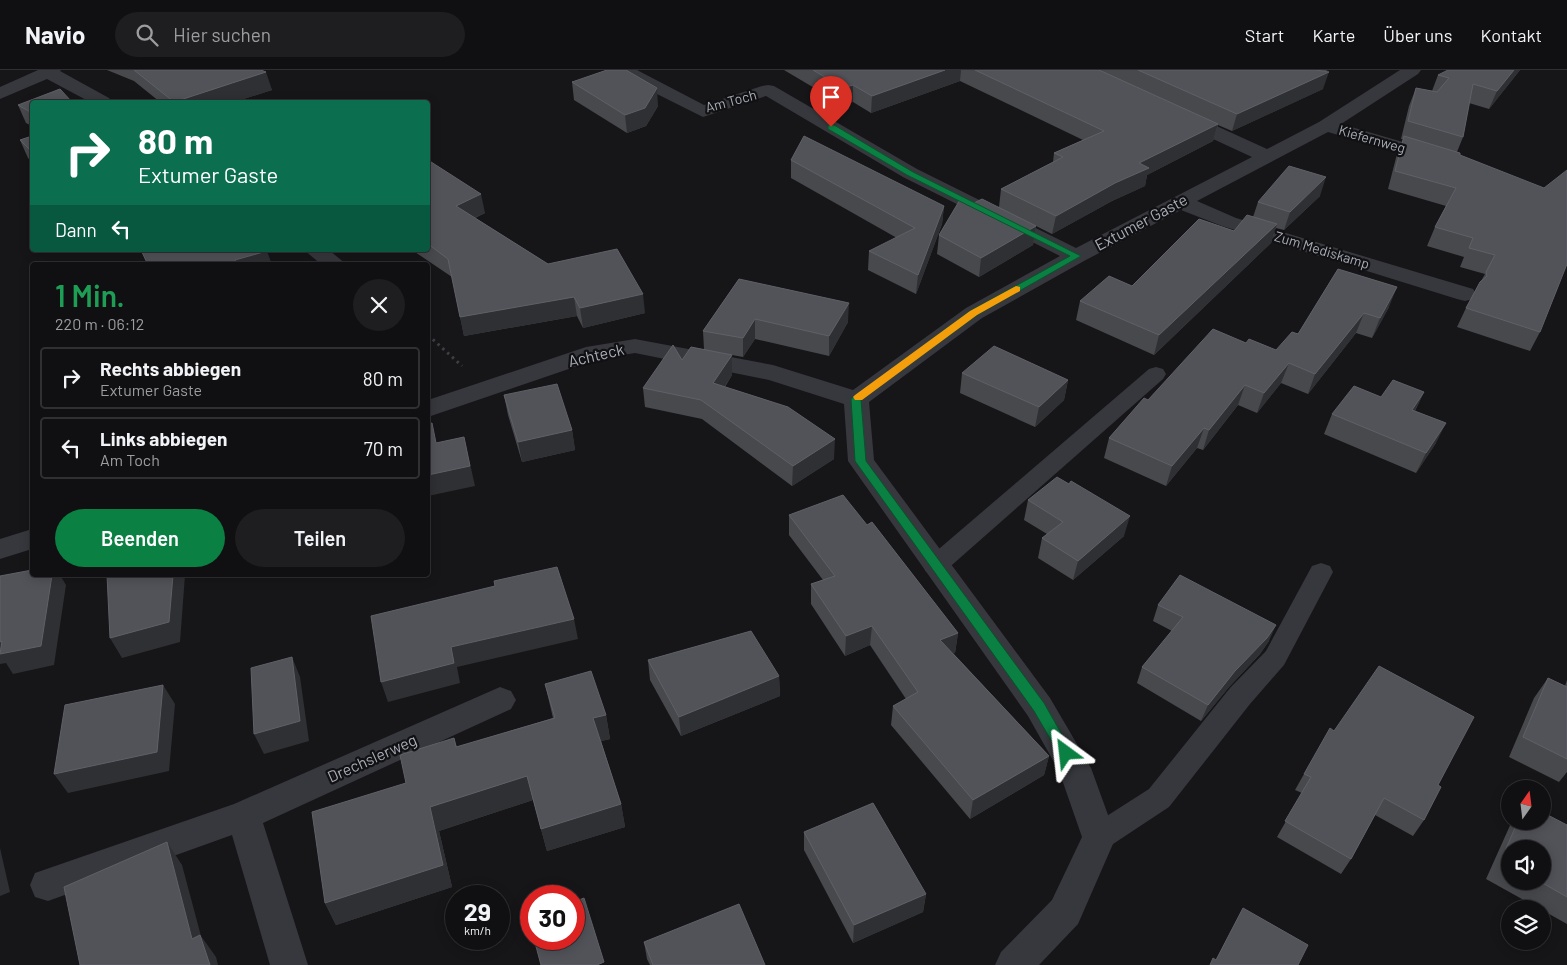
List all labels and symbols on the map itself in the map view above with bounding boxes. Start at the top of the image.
pin [810,76,852,127]
street label: Am Toch [703,86,758,115]
street label: Kiefernweg [1337,121,1407,156]
street label: Extumer Gaste [1091,189,1190,254]
street label: Zum Mediskamp [1273,227,1372,272]
street label: Achteck [566,339,626,370]
position arrow [1039,726,1091,778]
street label: Drechslerweg [324,729,419,786]
north arrow [1501,780,1551,830]
speed limit sign: 30 [520,885,585,950]

